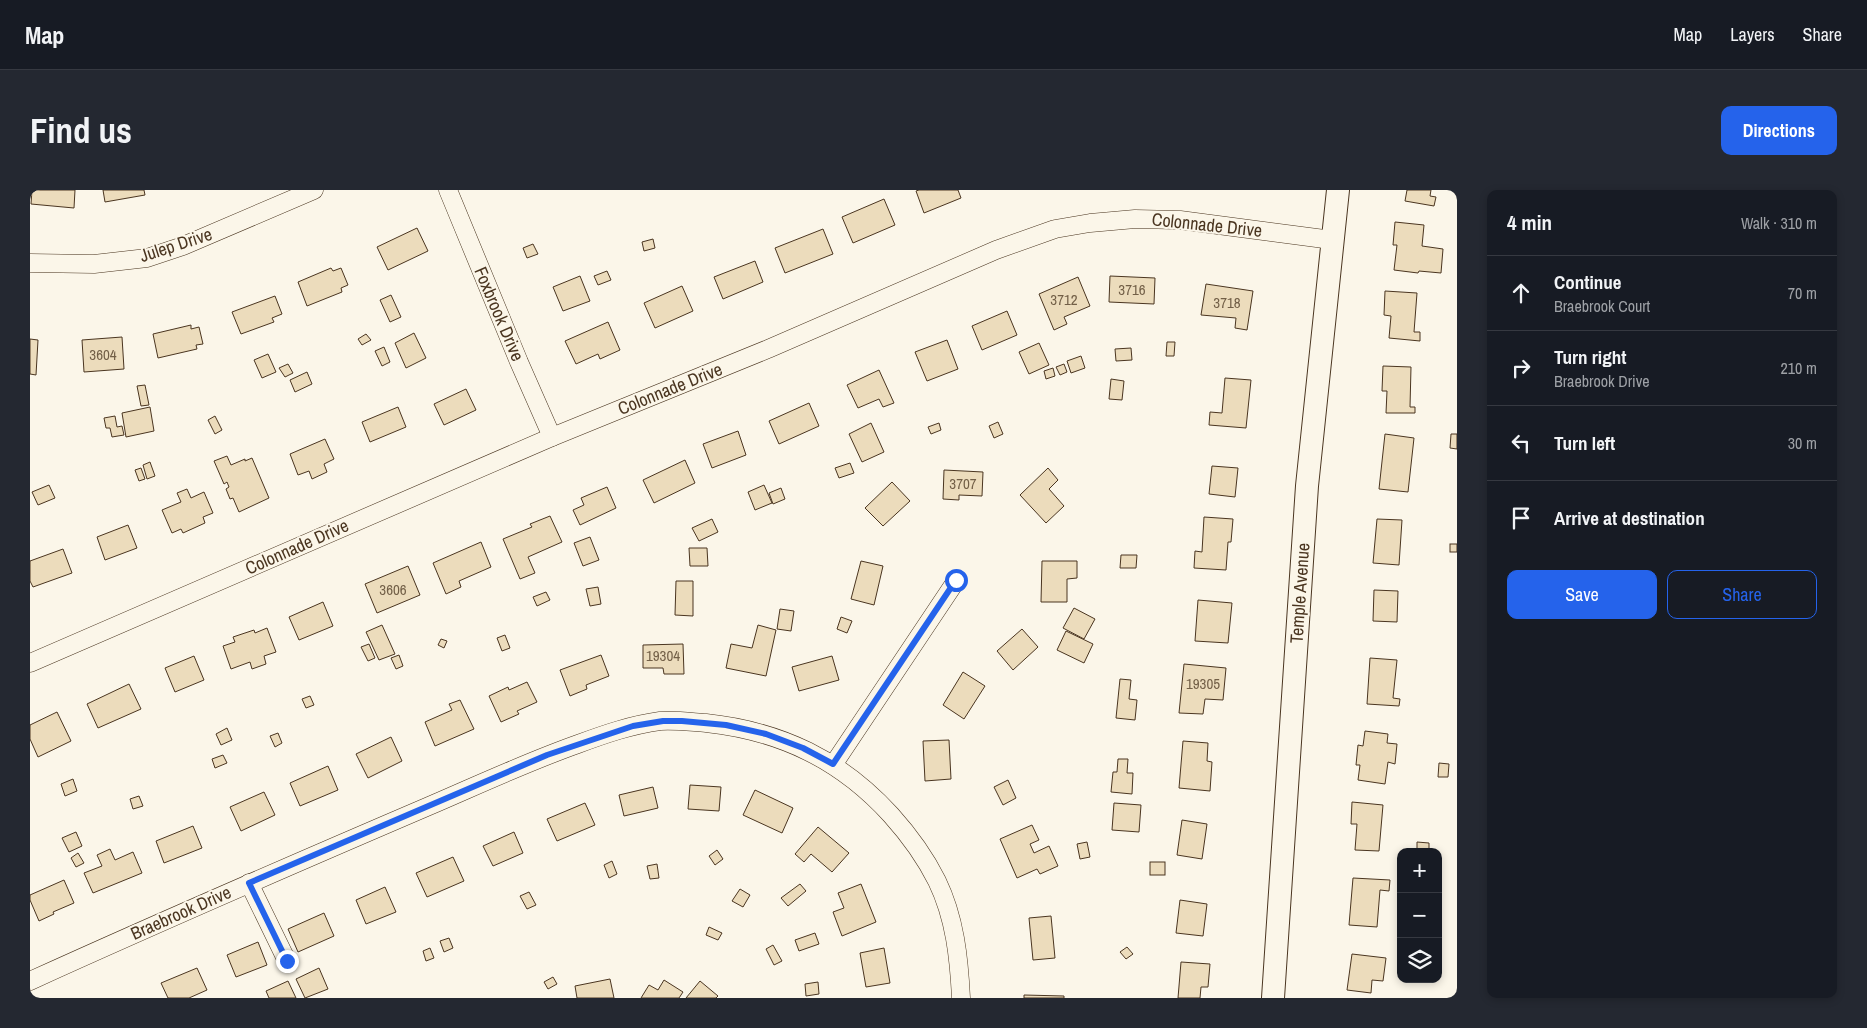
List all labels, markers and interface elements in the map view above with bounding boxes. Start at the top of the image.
text: Map [25,19,64,51]
text: Map [1674,22,1702,47]
text: Layers [1730,22,1775,47]
text: Share [1803,22,1842,47]
button: Directions [1721,106,1837,155]
text: Find us [30,107,132,154]
street label: Colonnade Drive [1151,206,1263,243]
text: 4 min [1507,208,1552,237]
text: Walk · 310 m [1741,212,1817,234]
street label: Julep Drive [136,221,215,268]
street label: Foxbrook Drive [468,263,531,365]
text: Continue [1554,269,1622,295]
house number: 3716 [1118,279,1146,300]
icon: ahead [1507,279,1535,307]
text: 70 m [1788,282,1817,304]
house number: 3712 [1050,289,1078,310]
house number: 3718 [1213,292,1241,313]
text: Braebrook Court [1554,295,1650,317]
house number: 3604 [89,344,117,365]
text: Turn right [1554,344,1626,370]
icon: right [1507,354,1535,382]
street label: Colonnade Drive [614,356,726,421]
text: 210 m [1781,357,1817,379]
text: Braebrook Drive [1554,370,1650,392]
icon: left [1507,429,1535,457]
text: Turn left [1554,430,1615,456]
text: 30 m [1788,432,1817,454]
house number: 3707 [949,473,977,494]
icon: arrive [1507,504,1535,532]
text: Arrive at destination [1554,505,1705,531]
street label: Colonnade Drive [241,513,352,580]
street label: Temple Avenue [1284,542,1315,644]
route start [945,569,968,592]
button: Save [1507,570,1657,619]
button: Share [1667,570,1817,619]
house number: 3606 [379,579,407,600]
house number: 19304 [646,645,680,666]
house number: 19305 [1186,673,1220,694]
map controls [1397,848,1442,983]
button: + [1397,848,1442,893]
street label: Braebrook Drive [127,879,235,946]
button: − [1397,893,1442,938]
button: layers [1397,938,1442,983]
route end [276,950,299,973]

